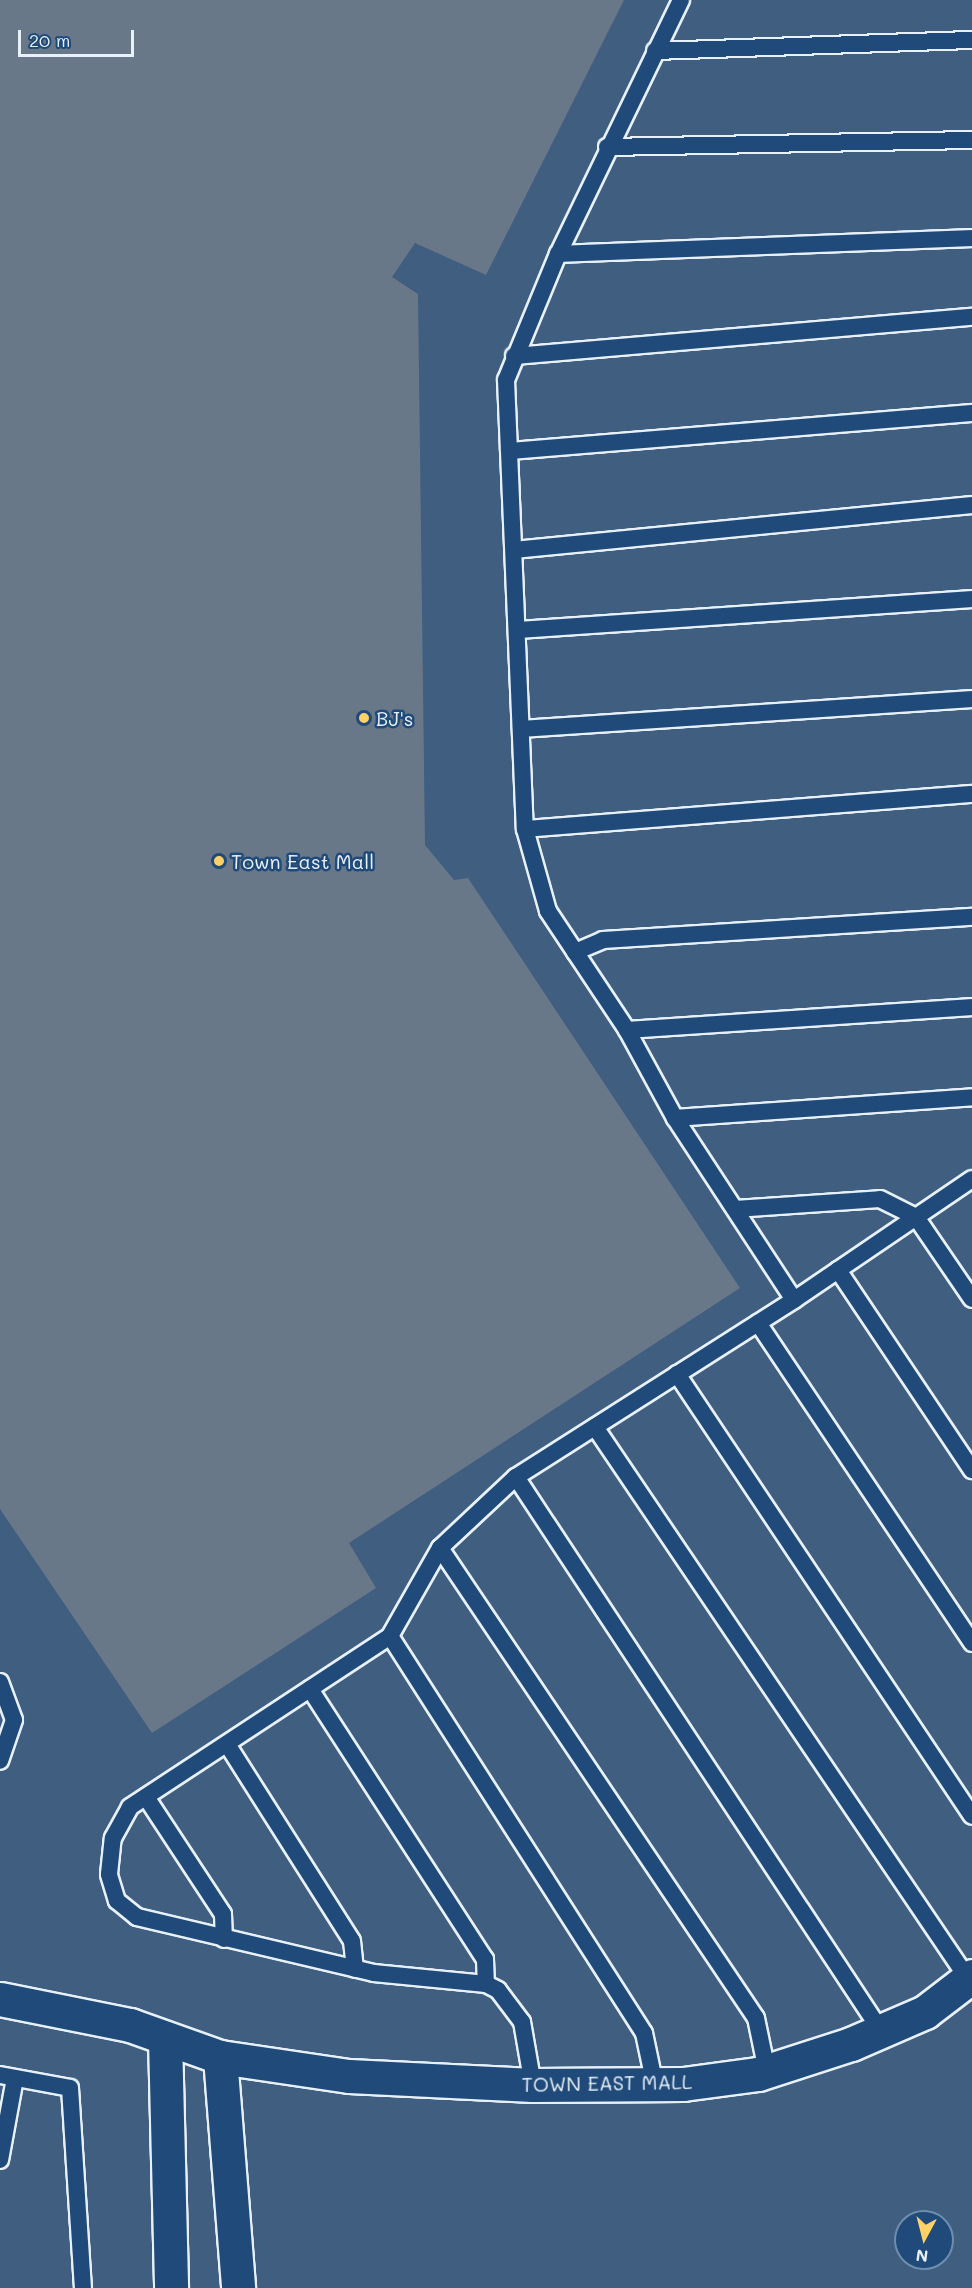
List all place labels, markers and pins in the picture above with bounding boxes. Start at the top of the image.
place label: BJ's [376,706,414,730]
marker: BJ's [357,711,371,725]
place label: Town East Mall [231,849,374,873]
marker: Town East Mall [212,854,226,868]

